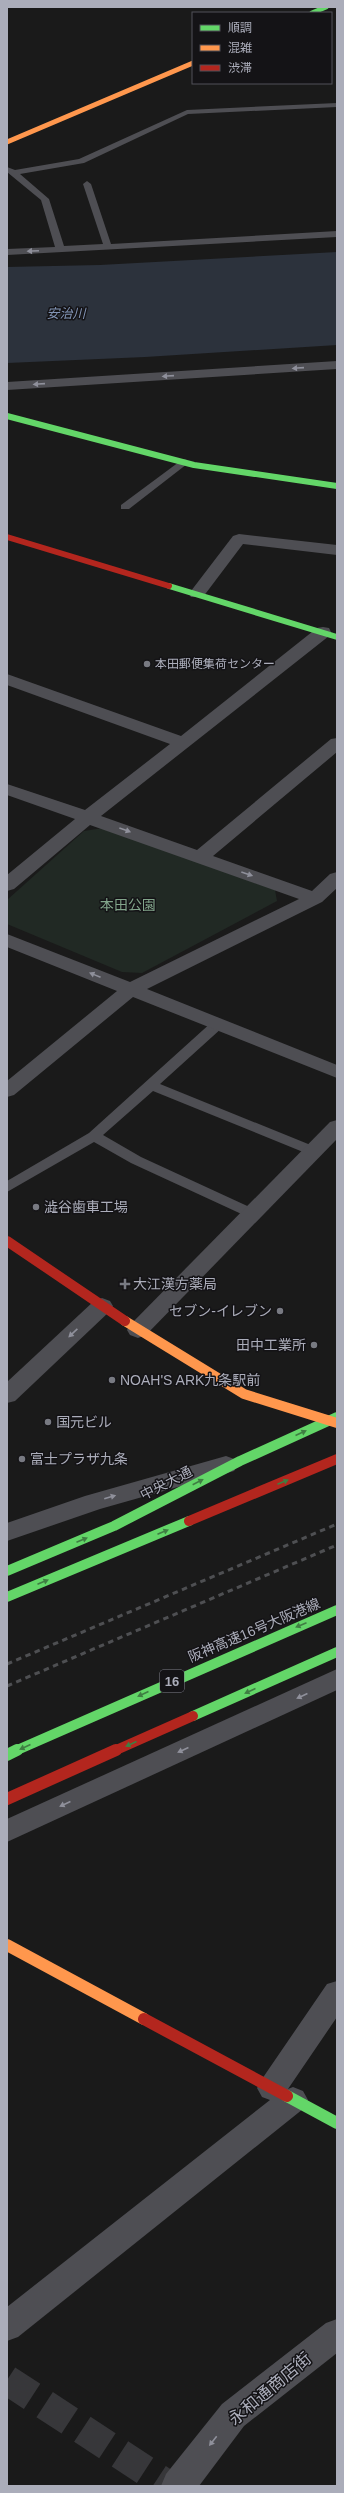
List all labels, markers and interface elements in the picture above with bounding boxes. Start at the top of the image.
legend [192,12,332,84]
text: 順調 [228,21,252,35]
text: 混雑 [228,41,252,55]
text: 渋滞 [228,61,252,75]
one-way arrow [27,247,39,254]
water label: 安治川 [46,306,87,321]
one-way arrow [292,364,304,371]
one-way arrow [162,372,174,379]
one-way arrow [33,380,45,387]
place label: 本田郵便集荷センター [155,657,275,671]
marker: 本田郵便集荷センター [142,659,152,669]
one-way arrow [119,828,131,834]
one-way arrow [242,871,254,877]
park label: 本田公園 [100,897,156,913]
one-way arrow [89,972,100,978]
place label: 澁谷歯車工場 [44,1199,128,1215]
marker: 澁谷歯車工場 [31,1202,41,1212]
place label: 大江漢方薬局 [133,1276,217,1292]
marker: 大江漢方薬局 [120,1279,130,1289]
place label: セブン-イレブン [169,1303,272,1319]
marker: セブン-イレブン [275,1306,285,1316]
one-way arrow [68,1328,78,1337]
place label: 田中工業所 [236,1337,306,1353]
marker: 田中工業所 [309,1340,319,1350]
place label: NOAH'S ARK九条駅前 [120,1372,260,1388]
marker: NOAH'S ARK九条駅前 [107,1375,117,1385]
place label: 国元ビル [56,1414,112,1430]
marker: 国元ビル [43,1417,53,1427]
one-way arrow [295,1430,306,1436]
place label: 富士プラザ九条 [30,1451,128,1467]
marker: 富士プラザ九条 [17,1454,27,1464]
street label: 中央大通 [137,1463,195,1503]
one-way arrow [277,1478,289,1484]
one-way arrow [192,1479,204,1486]
one-way arrow [105,1494,117,1500]
one-way arrow [157,1528,169,1534]
one-way arrow [76,1536,88,1542]
one-way arrow [37,1579,49,1585]
street label: 阪神高速16号大阪港線 [186,1595,322,1665]
one-way arrow [295,1623,307,1629]
road number: 16 [160,1670,184,1692]
one-way arrow [245,1688,256,1694]
one-way arrow [138,1691,149,1697]
one-way arrow [296,1693,307,1699]
one-way arrow [126,1741,137,1747]
one-way arrow [19,1744,30,1750]
one-way arrow [178,1747,189,1753]
one-way arrow [60,1801,71,1807]
street label: 永和通商店街 [225,2349,315,2429]
one-way arrow [208,2436,217,2447]

